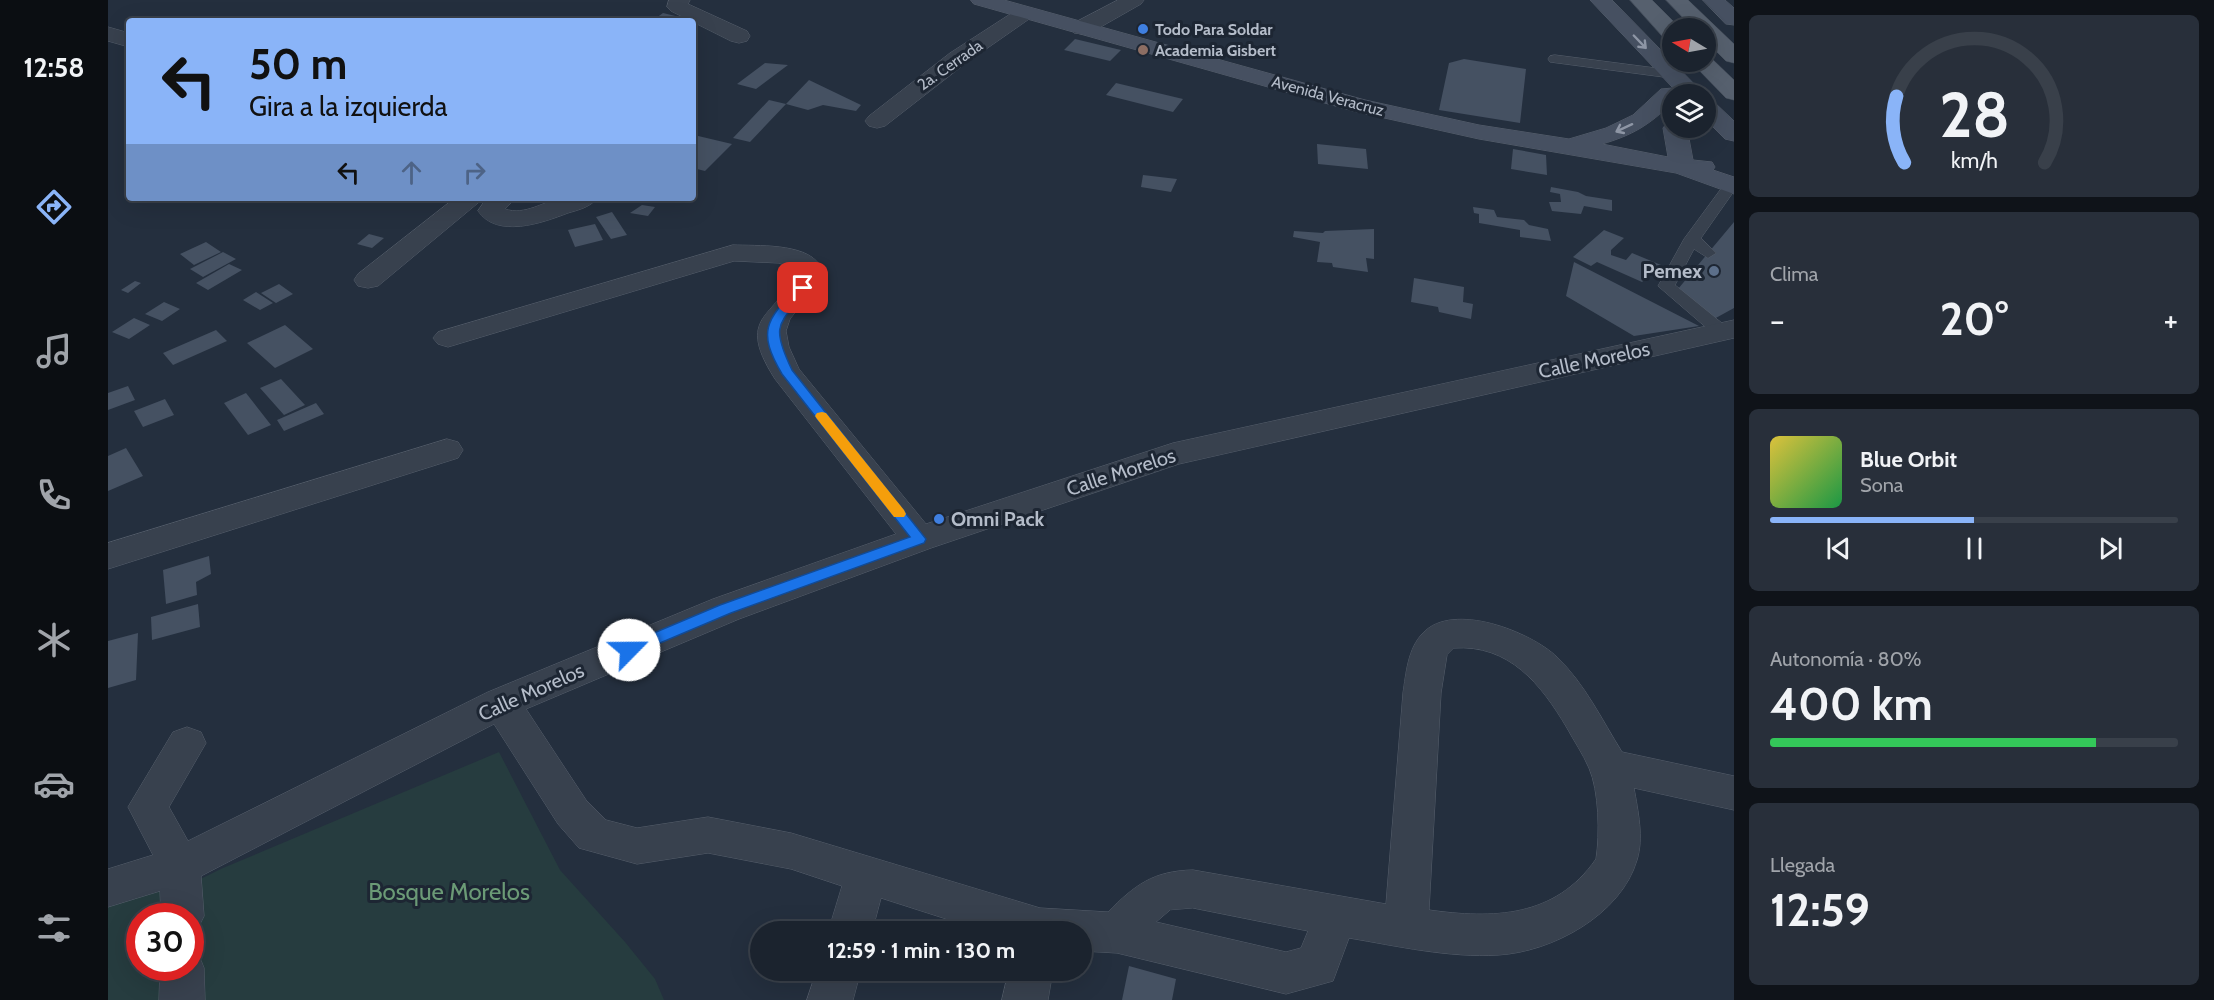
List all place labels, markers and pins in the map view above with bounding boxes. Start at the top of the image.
place label: Todo Para Soldar [1155,20,1273,39]
marker: Todo Para Soldar [1136,22,1150,36]
place label: Academia Gisbert [1155,41,1277,60]
marker: Academia Gisbert [1136,43,1150,57]
place label: Pemex [1643,259,1702,283]
pin [777,262,828,313]
marker: Pemex [1707,264,1721,278]
place label: Omni Pack [951,507,1044,531]
marker: Omni Pack [932,512,946,526]

